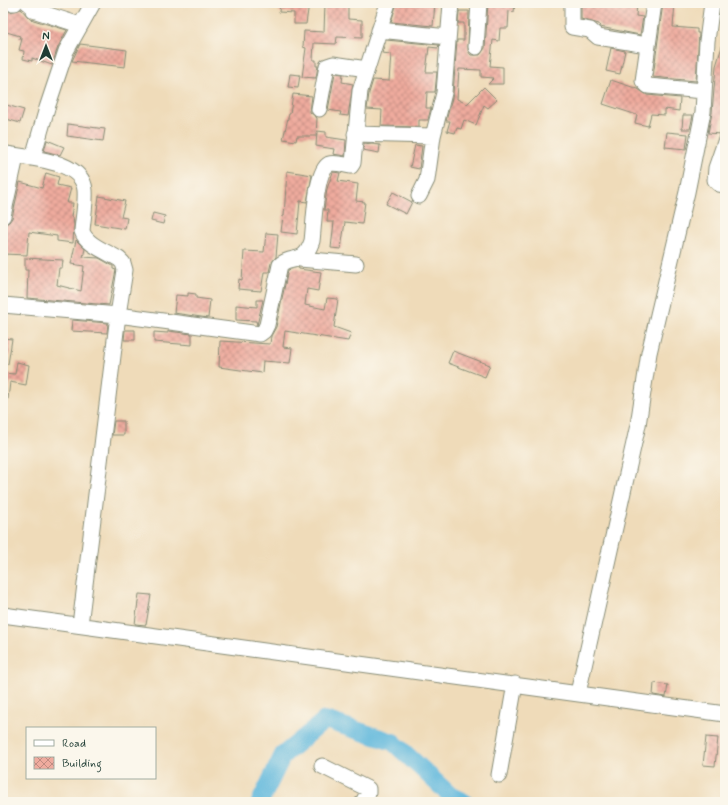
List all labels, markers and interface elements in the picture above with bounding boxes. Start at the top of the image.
north arrow [26,26,66,66]
text: N [42,30,50,44]
legend [26,727,156,779]
text: Road [62,736,86,752]
text: Building [62,756,102,773]

